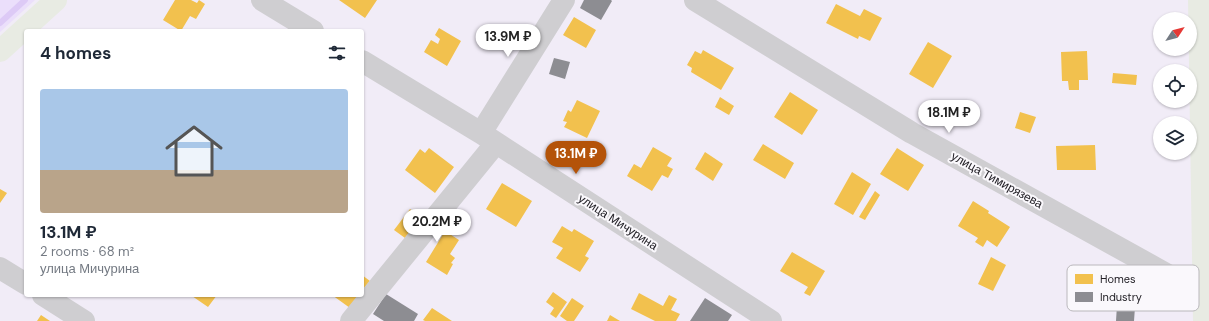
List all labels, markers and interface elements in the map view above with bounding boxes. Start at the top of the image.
north arrow [1153,12,1197,56]
map controls [1153,12,1197,160]
pin: 13.9M ₽ [471,24,545,58]
text: 13.9M ₽ [485,28,531,45]
text: 4 homes [40,42,111,64]
icon: filters [326,42,348,64]
button: locate [1153,64,1197,108]
pin: 18.1M ₽ [912,100,986,134]
text: 18.1M ₽ [927,104,971,121]
icon: home [158,115,230,187]
button: layers [1153,116,1197,160]
pin: 13.1M ₽ [539,141,613,175]
text: 13.1M ₽ [554,145,598,162]
street label: улица Тимирязева [948,148,1046,212]
street label: улица Мичурина [575,190,661,254]
pin: 20.2M ₽ [400,209,474,243]
text: 20.2M ₽ [412,213,462,230]
text: 13.1M ₽ [40,221,97,243]
text: 2 rooms · 68 m² [40,243,134,260]
text: улица Мичурина [40,260,139,277]
legend [1067,265,1199,311]
text: Homes [1100,272,1136,286]
text: Industry [1100,290,1142,304]

